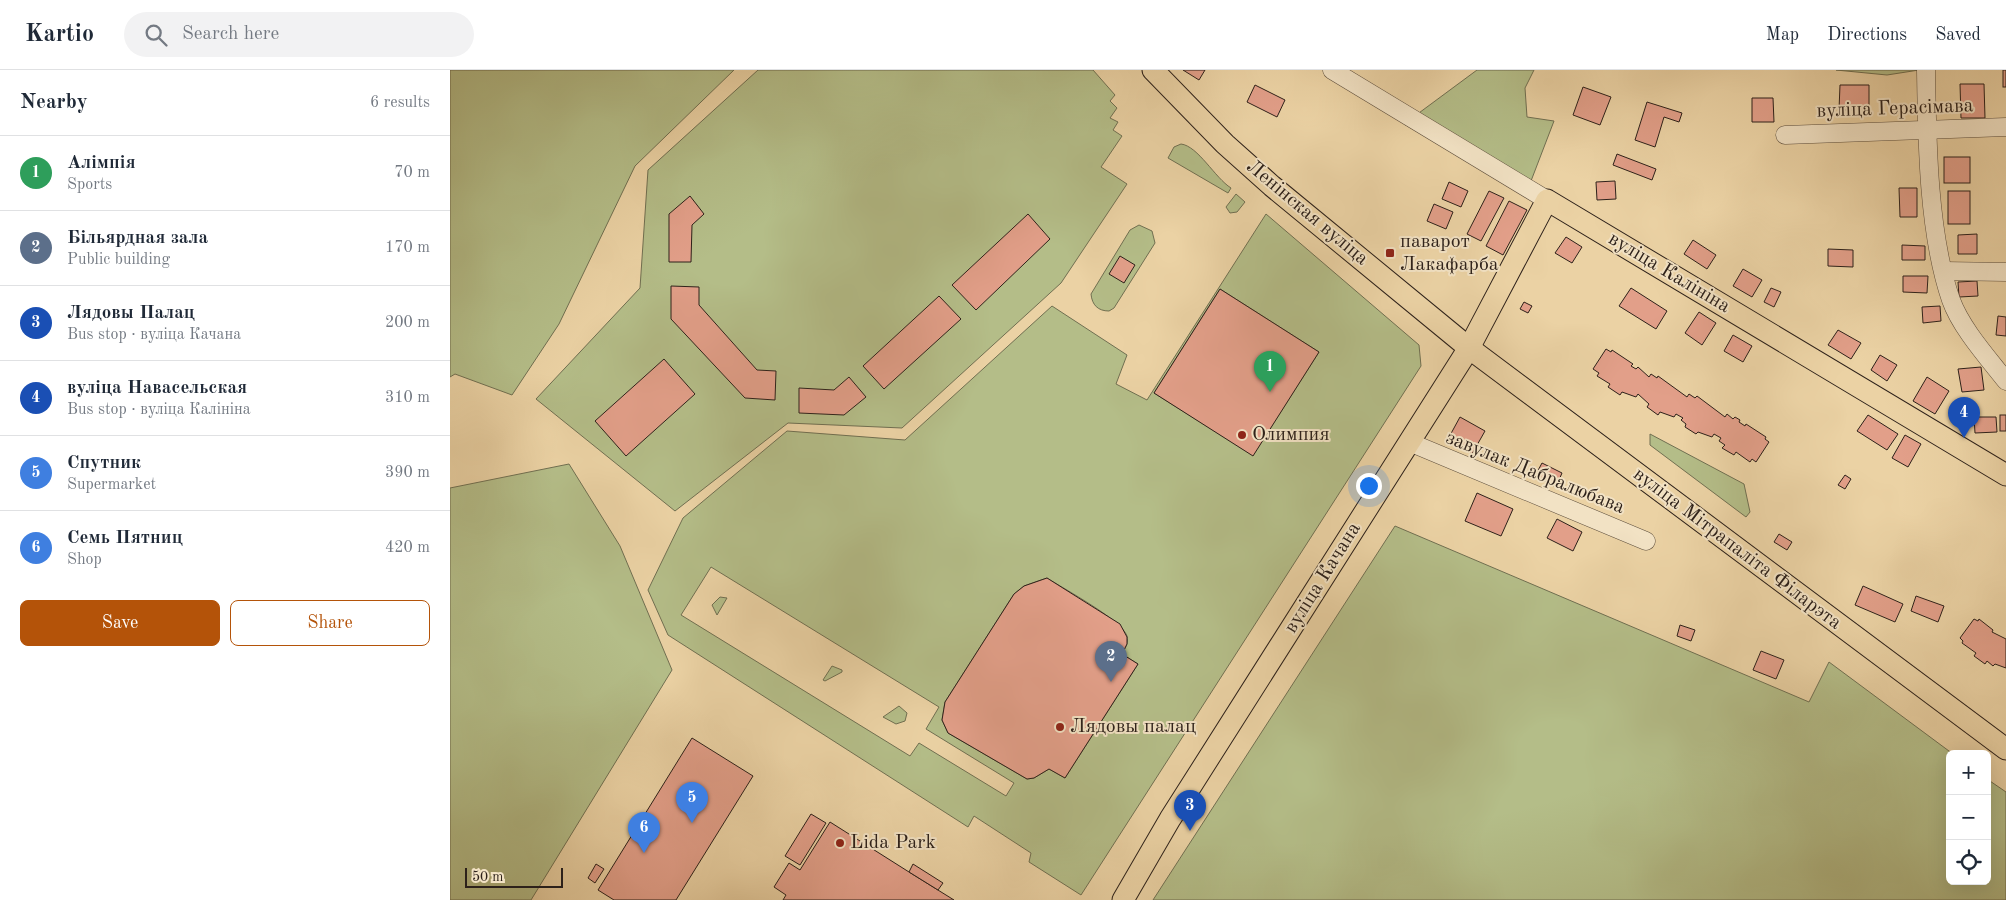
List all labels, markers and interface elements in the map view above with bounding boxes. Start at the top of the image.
search box [124,12,474,57]
icon: search [142,21,170,49]
text: Kartio [25,23,94,47]
text: Search here [182,25,279,44]
text: Map [1766,26,1799,44]
text: Directions [1827,26,1907,44]
text: Saved [1935,26,1981,44]
text: Nearby [20,92,88,113]
text: 6 results [370,95,430,111]
street label: вуліца Герасімава [1816,96,1974,122]
text: Алімпія [67,154,136,173]
street label: Ленінская вуліца [1242,156,1372,270]
text: 1 [31,165,41,181]
text: 70 m [394,165,430,181]
text: Sports [67,177,112,193]
text: Більярдная зала [67,229,208,248]
street label: вуліца Калініна [1605,229,1733,317]
place label: паварот Лакафарба [1400,232,1499,275]
text: 2 [31,240,41,256]
text: 170 m [385,240,430,256]
marker: паварот Лакафарба [1384,247,1396,259]
text: Public building [67,252,170,268]
text: Лядовы Палац [67,304,195,323]
text: 3 [31,315,41,331]
text: 200 m [385,315,430,331]
text: Bus stop · вуліца Качана [67,327,241,343]
pin: 1 [1254,351,1286,392]
text: вуліца Навасельская [67,379,247,398]
text: 4 [31,390,41,406]
text: 310 m [385,390,430,406]
pin: 4 [1948,397,1980,438]
text: Bus stop · вуліца Калініна [67,402,251,418]
place label: Олимпия [1252,425,1330,445]
street label: завулак Дабралюбава [1443,428,1627,518]
marker: Олимпия [1236,429,1248,441]
text: Спутник [67,454,141,473]
street label: вуліца Мітрапаліта Філарэта [1629,464,1845,634]
text: 5 [31,465,41,481]
text: 390 m [385,465,430,481]
your location [1356,473,1382,499]
text: Supermarket [67,477,156,493]
street label: вуліца Качана [1281,519,1365,637]
text: Семь Пятниц [67,529,183,548]
text: 6 [31,540,41,556]
text: 420 m [385,540,430,556]
text: Shop [67,552,102,568]
button: Save [20,600,220,646]
button: Share [230,600,430,646]
pin: 2 [1095,641,1127,682]
place label: Лядовы палац [1070,717,1196,737]
marker: Лядовы палац [1054,721,1066,733]
map controls [1946,750,1991,885]
button: + [1946,750,1991,795]
pin: 5 [676,782,708,823]
pin: 3 [1174,790,1206,831]
button: − [1946,795,1991,840]
pin: 6 [628,812,660,853]
place label: Lida Park [850,833,936,853]
marker: Lida Park [834,837,846,849]
button: locate [1946,840,1991,885]
scale bar [465,865,562,888]
text: 50 m [472,870,503,884]

